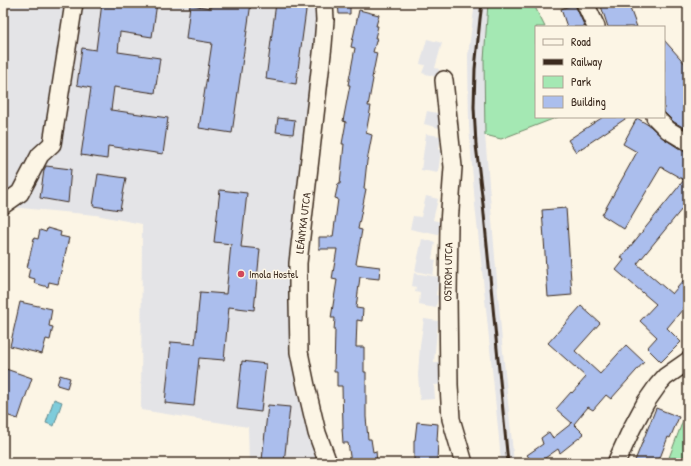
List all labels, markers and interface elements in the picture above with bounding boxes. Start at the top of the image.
legend [535,26,665,118]
text: Road [571,33,591,50]
text: Railway [571,53,602,70]
text: Park [571,73,591,90]
text: Building [571,93,606,110]
street label: LEÁNYKA UTCA [292,191,314,254]
street label: OSTROM UTCA [440,242,456,302]
place label: Imola Hostel [249,267,298,281]
marker: Imola Hostel [236,269,246,279]

